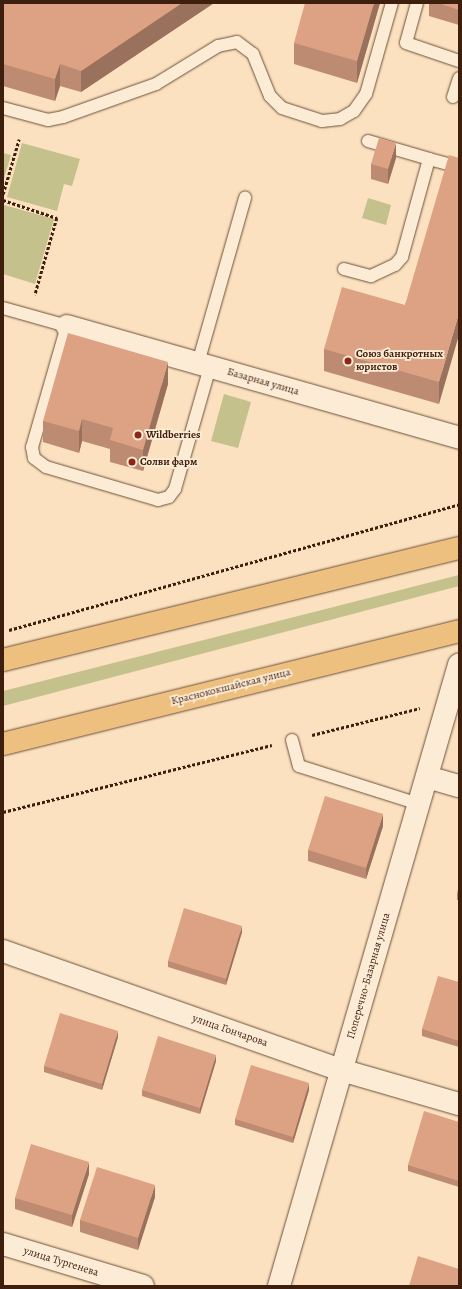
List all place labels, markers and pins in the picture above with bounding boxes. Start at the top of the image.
place label: Союз банкротных юристов [356,348,443,374]
marker: Союз банкротных юристов [343,356,353,366]
place label: Wildberries [146,428,201,442]
marker: Wildberries [133,430,143,440]
place label: Солви фарм [140,455,197,469]
marker: Солви фарм [127,457,137,467]

